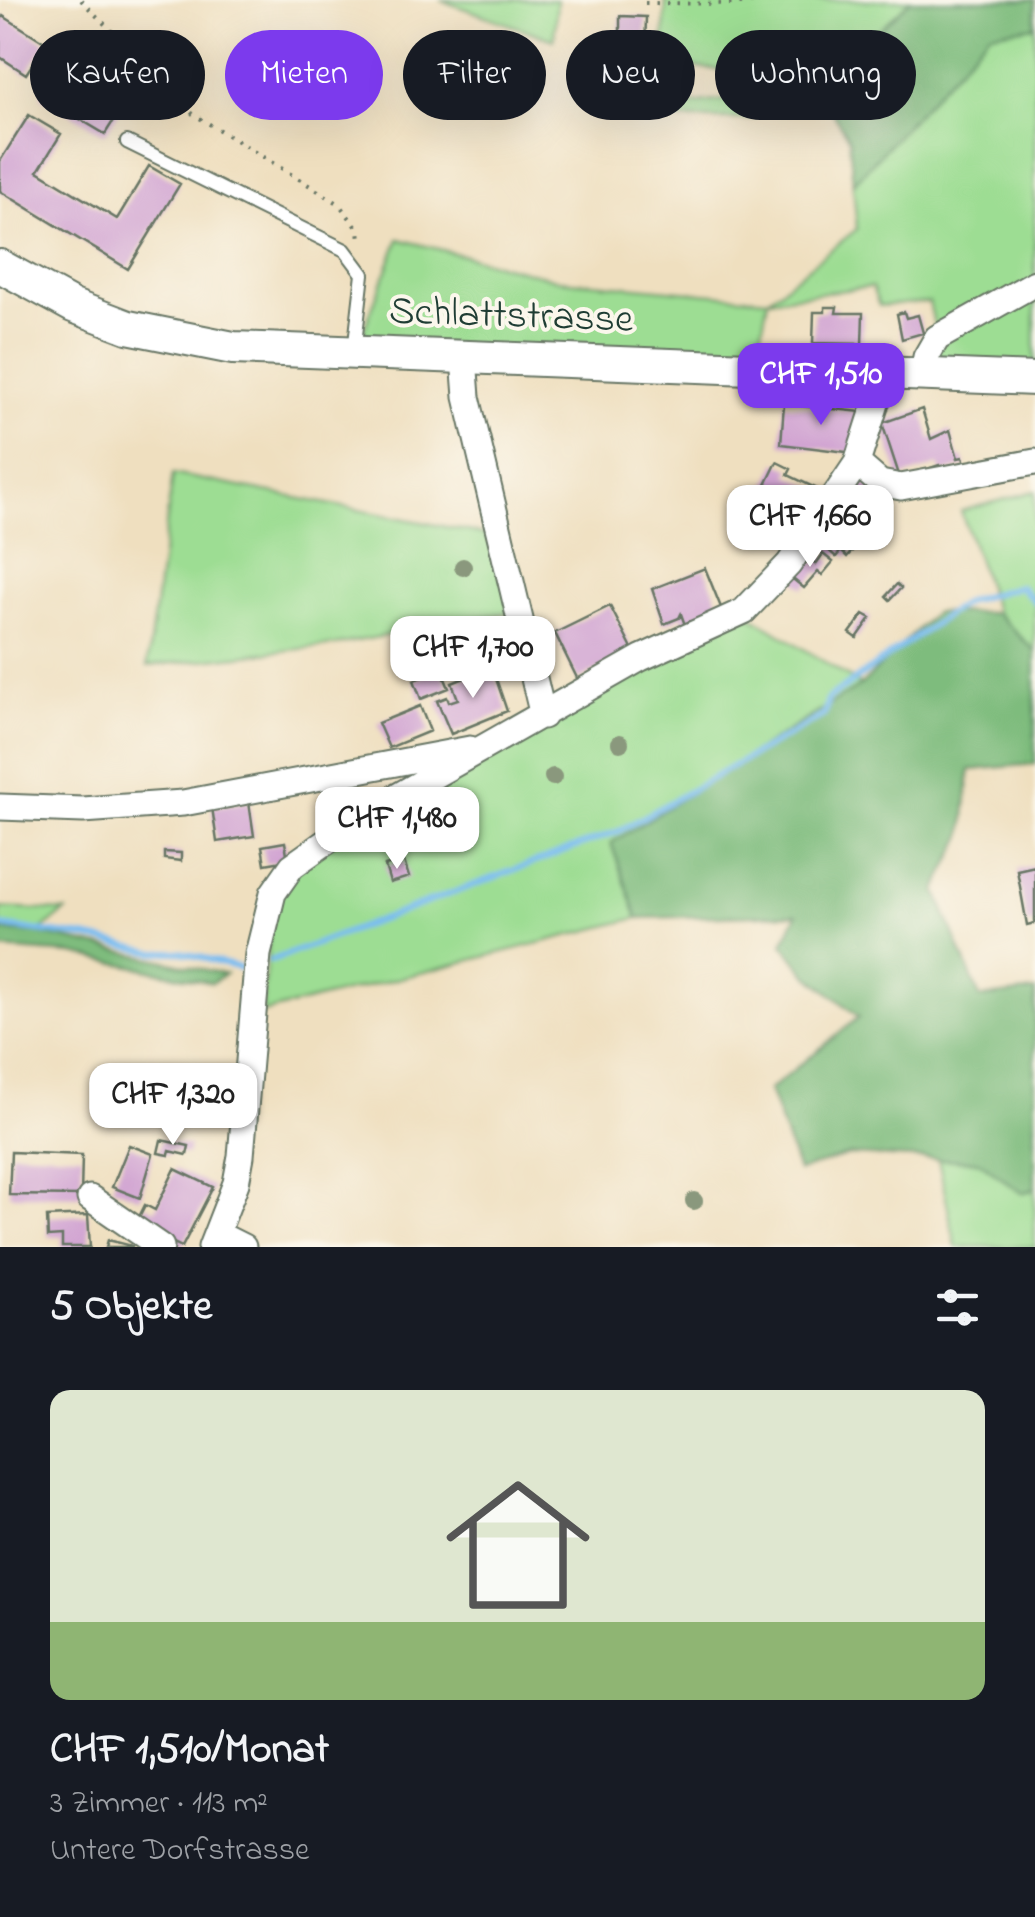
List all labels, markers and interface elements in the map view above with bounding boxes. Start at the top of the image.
chip: Kaufen [30,30,205,120]
chip: Mieten [225,30,383,120]
chip: Filter [403,30,546,120]
chip: Neu [566,30,695,120]
chip: Wohnung [715,30,916,120]
street label: Schlattstrasse [388,283,634,351]
pin: CHF 1,510 [707,343,935,428]
text: CHF 1,510 [760,352,882,399]
pin: CHF 1,660 [696,485,924,570]
text: CHF 1,660 [749,494,871,541]
pin: CHF 1,700 [359,616,587,701]
text: CHF 1,700 [412,625,534,672]
pin: CHF 1,480 [283,787,511,872]
text: CHF 1,480 [337,796,457,843]
pin: CHF 1,320 [59,1063,287,1148]
text: CHF 1,320 [111,1072,235,1119]
text: 5 Objekte [50,1277,212,1338]
icon: filters [930,1280,985,1335]
icon: home [428,1455,608,1635]
text: CHF 1,510/Monat [50,1720,329,1781]
text: 3 Zimmer · 113 m² [50,1781,268,1828]
text: Untere Dorfstrasse [50,1828,309,1875]

